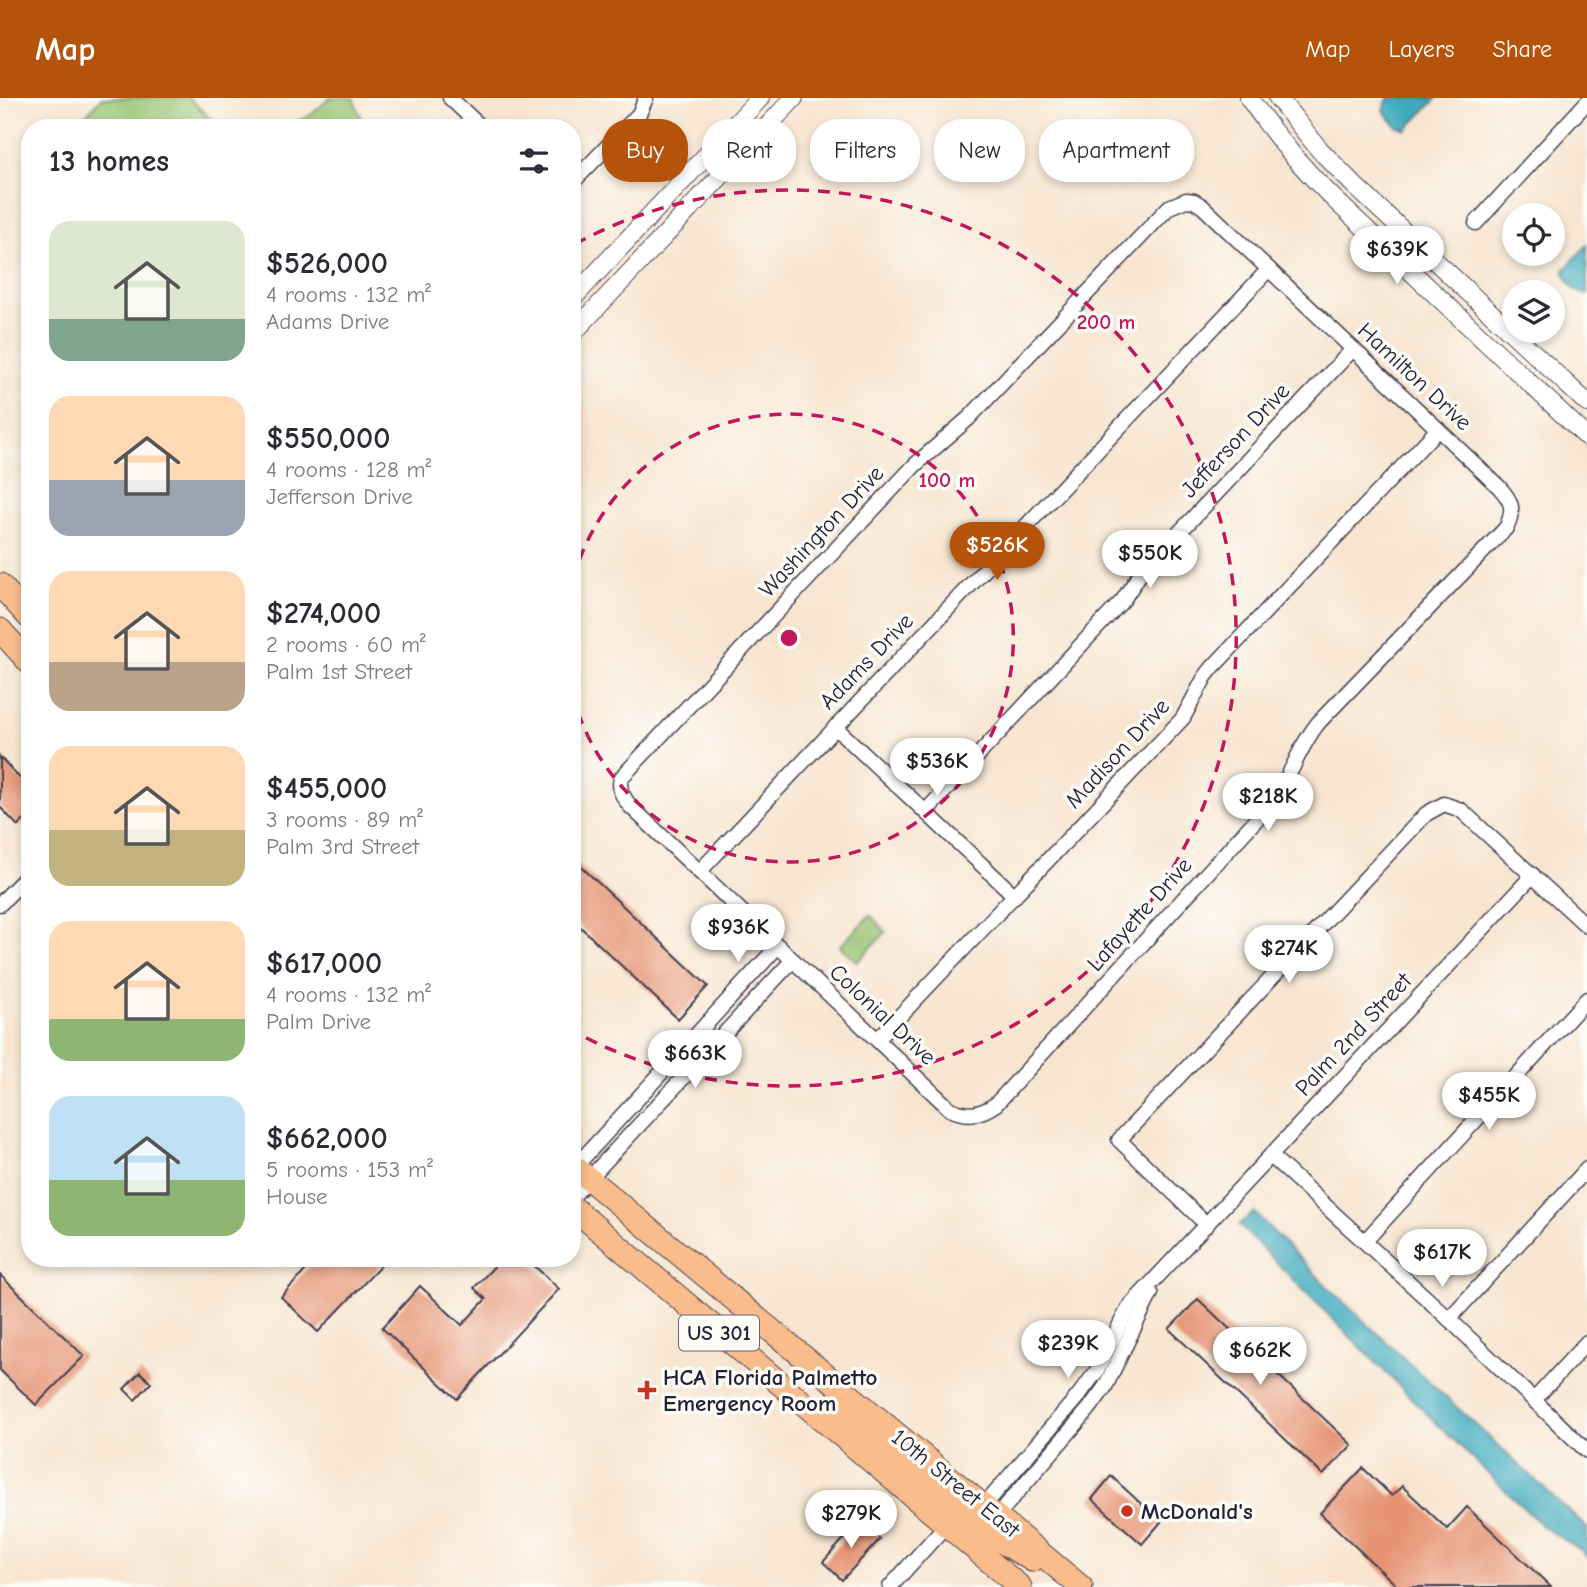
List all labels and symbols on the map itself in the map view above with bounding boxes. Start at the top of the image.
pin: $639K [1348,226,1446,286]
text: 200 m [1077,310,1135,334]
street label: Hamilton Drive [1352,317,1477,436]
street label: Jefferson Drive [1175,377,1295,503]
street label: Washington Drive [753,460,889,603]
text: 100 m [919,468,975,492]
pin: $526K [948,522,1046,582]
pin: $550K [1101,531,1199,590]
street label: Adams Drive [814,608,919,715]
centre of rings [777,626,801,650]
street label: Madison Drive [1060,693,1175,814]
pin: $536K [888,738,986,798]
pin: $218K [1219,774,1317,833]
street label: Lafayette Drive [1081,852,1197,977]
pin: $936K [689,904,787,964]
pin: $274K [1240,926,1338,985]
street label: Colonial Drive [824,958,941,1070]
street label: Palm 2nd Street [1290,966,1418,1101]
pin: $663K [646,1030,744,1090]
pin: $455K [1440,1072,1538,1132]
pin: $617K [1393,1230,1491,1289]
road number: US 301 [679,1316,759,1350]
pin: $239K [1019,1320,1117,1380]
pin: $662K [1211,1328,1309,1387]
place label: HCA Florida Palmetto Emergency Room [663,1364,878,1417]
marker: HCA Florida Palmetto Emergency Room [637,1380,657,1400]
street label: 10th Street East [886,1424,1026,1544]
pin: $279K [802,1490,900,1550]
place label: McDonald's [1141,1498,1253,1525]
marker: McDonald's [1119,1503,1135,1519]

